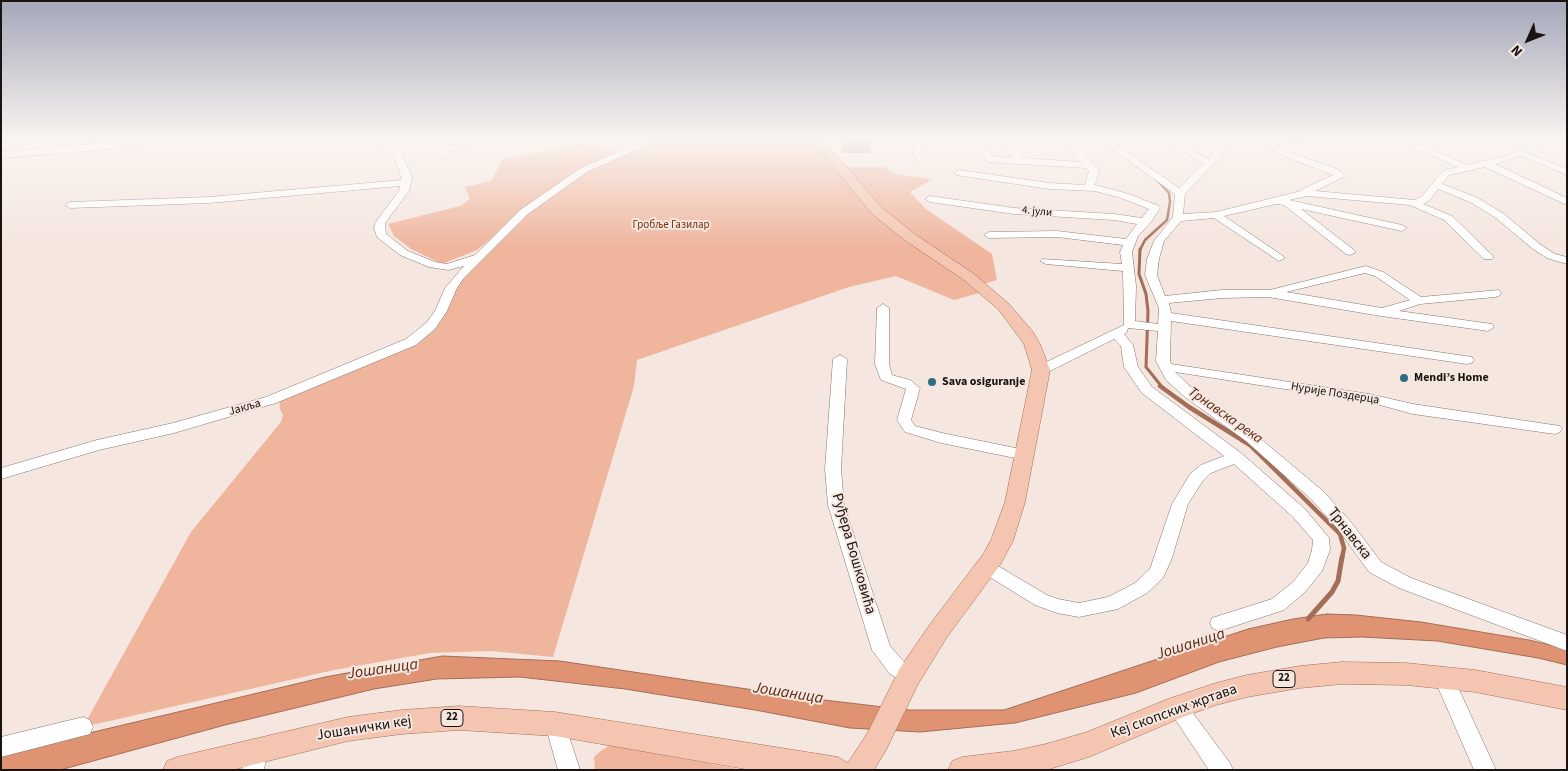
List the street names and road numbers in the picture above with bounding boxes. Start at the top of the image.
street label: 4. јули [1021,204,1053,220]
street label: Нурије Поздерца [1290,380,1380,408]
street label: Јакља [227,397,263,419]
street label: Руђера Бошковића [827,491,879,617]
street label: Трнавска [1323,504,1375,564]
road number: 22 [1273,671,1295,688]
street label: Кеј скопских жртава [1108,681,1240,743]
road number: 22 [441,710,463,726]
street label: Јошанички кеј [315,713,413,745]

